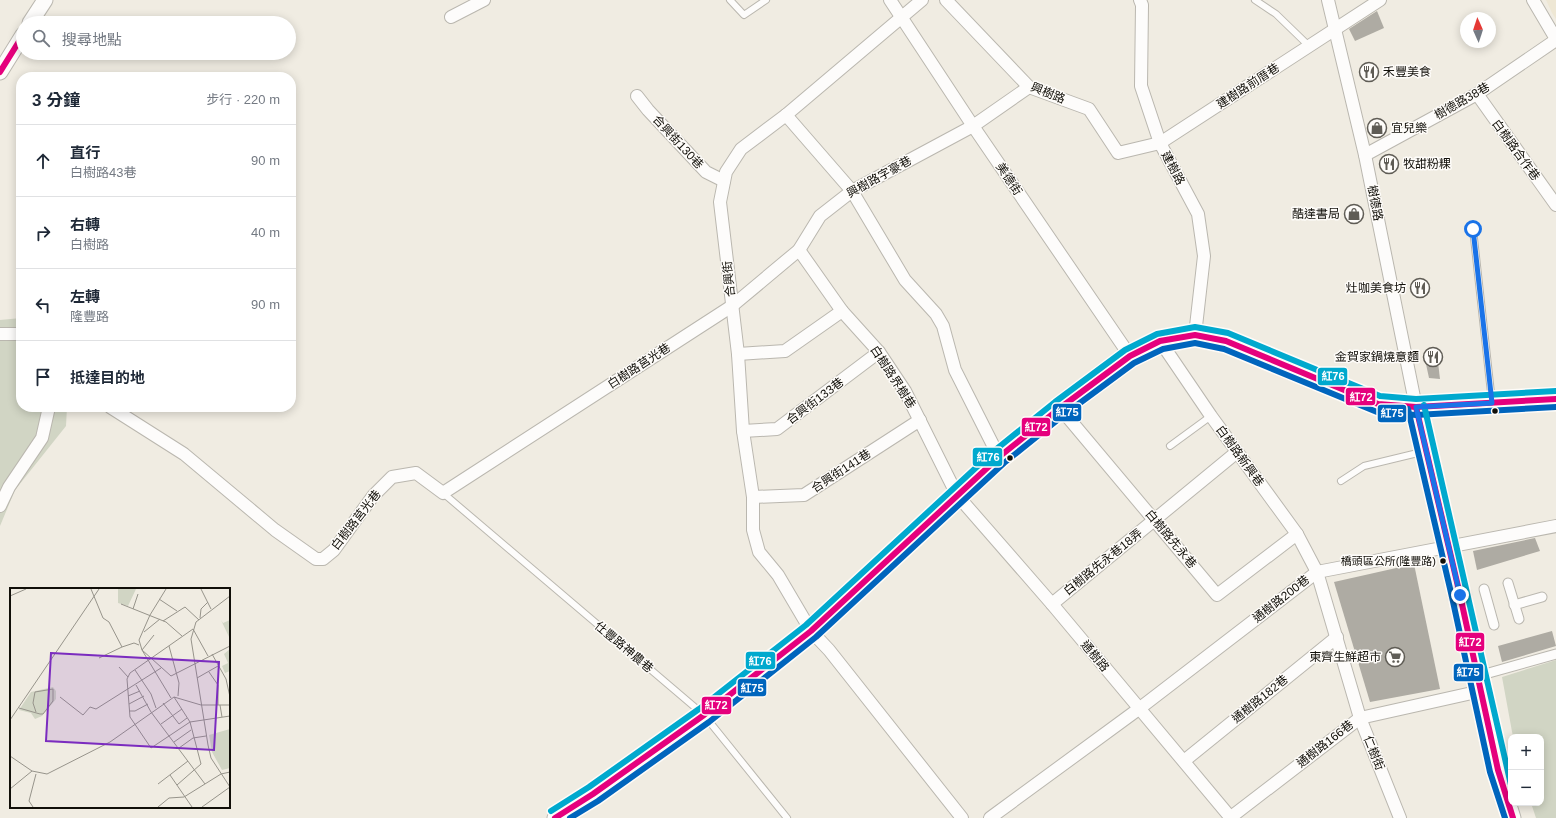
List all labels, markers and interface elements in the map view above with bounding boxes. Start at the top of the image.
north arrow [1460,12,1496,48]
search box [16,16,296,60]
icon: search [30,27,52,49]
text: 搜尋地點 [62,31,122,48]
street label: 建樹路前厝巷 [1214,61,1282,111]
restaurant icon: 禾豐美食 [1358,61,1380,83]
place label: 禾豐美食 [1383,65,1431,79]
street label: 興樹路 [1029,80,1067,106]
street label: 樹德路38巷 [1432,80,1492,122]
text: 3 分鐘 [32,91,80,110]
text: 步行 · 220 m [206,92,280,107]
street label: 合興街130巷 [650,112,706,172]
shop icon: 宜兒樂 [1366,117,1388,139]
street label: 白樹路合作巷 [1489,117,1543,183]
place label: 宜兒樂 [1391,121,1427,135]
text: 直行 [70,144,100,161]
street label: 建樹路 [1158,149,1188,187]
icon: ahead [32,150,54,172]
text: 90 m [251,153,280,168]
street label: 興樹路字豪巷 [844,153,914,201]
restaurant icon: 牧甜粉粿 [1378,153,1400,175]
place label: 牧甜粉粿 [1403,157,1451,171]
street label: 美德街 [993,160,1025,198]
text: 白樹路43巷 [70,165,136,180]
street label: 樹德路 [1365,184,1385,222]
shop icon: 酷達書局 [1343,203,1365,225]
place label: 酷達書局 [1292,207,1340,221]
text: 右轉 [70,216,100,233]
route start [1464,220,1482,238]
icon: right [32,222,54,244]
text: 40 m [251,225,280,240]
text: 白樹路 [70,237,109,252]
street label: 合興街 [720,260,738,298]
restaurant icon: 灶咖美食坊 [1409,277,1431,299]
place label: 灶咖美食坊 [1346,281,1406,295]
text: 左轉 [70,288,100,305]
icon: left [32,294,54,316]
text: 90 m [251,297,280,312]
text: 隆豐路 [70,309,109,324]
street label: 白樹路莒光巷 [605,341,673,391]
street label: 白樹路界樹巷 [868,343,918,411]
restaurant icon: 金賀家鍋燒意麵 [1422,346,1444,368]
place label: 金賀家鍋燒意麵 [1335,350,1419,364]
icon: arrive [32,366,54,388]
line badge: 紅76 [1317,367,1348,386]
text: 抵達目的地 [70,369,145,386]
text: 紅76 [1321,370,1345,382]
street label: 合興街133巷 [784,375,846,427]
line badge: 紅72 [1345,387,1376,406]
text: 紅72 [1349,391,1373,403]
line badge: 紅75 [1052,403,1082,422]
line badge: 紅75 [1377,404,1407,423]
text: 紅75 [1055,406,1079,418]
unlabelled marker [1490,406,1500,416]
text: 紅75 [1380,407,1404,419]
line badge: 紅72 [1021,417,1051,437]
text: 紅72 [1024,421,1048,433]
street label: 白樹路新興巷 [1213,423,1267,489]
street label: 合興街141巷 [809,447,873,495]
line badge: 紅76 [972,447,1003,467]
text: 紅76 [976,451,1000,463]
unlabelled marker [1005,453,1015,463]
street label: 白樹路莒光巷 [328,487,384,553]
street label: 白樹路先永巷 [1142,507,1200,571]
street label: 白樹路先永巷18弄 [1061,526,1145,598]
place label: 橋頭區公所(隆豐路) [1341,555,1436,567]
marker: 橋頭區公所(隆豐路) [1438,556,1448,566]
street label: 通樹路200巷 [1250,573,1312,625]
route end [1451,586,1469,604]
inset map [10,588,230,808]
street label: 仕豐路神農巷 [592,618,656,676]
line badge: 紅72 [1455,632,1485,652]
text: 紅72 [1458,636,1482,648]
street label: 通樹路 [1078,638,1112,674]
supermarket icon: 東齊生鮮超市 [1384,646,1406,668]
place label: 東齊生鮮超市 [1309,650,1381,664]
line badge: 紅76 [745,651,776,670]
text: 紅76 [748,655,772,667]
line badge: 紅75 [1453,663,1484,682]
text: 紅75 [1456,666,1480,678]
street label: 通樹路182巷 [1229,672,1291,726]
line badge: 紅75 [737,678,767,697]
text: 紅75 [740,682,764,694]
line badge: 紅72 [701,696,732,715]
text: 紅72 [704,699,728,711]
street label: 通樹路166巷 [1294,718,1356,770]
street label: 仁樹街 [1361,734,1387,772]
map controls [1508,734,1544,806]
button: + [1508,734,1544,770]
button: − [1508,770,1544,806]

